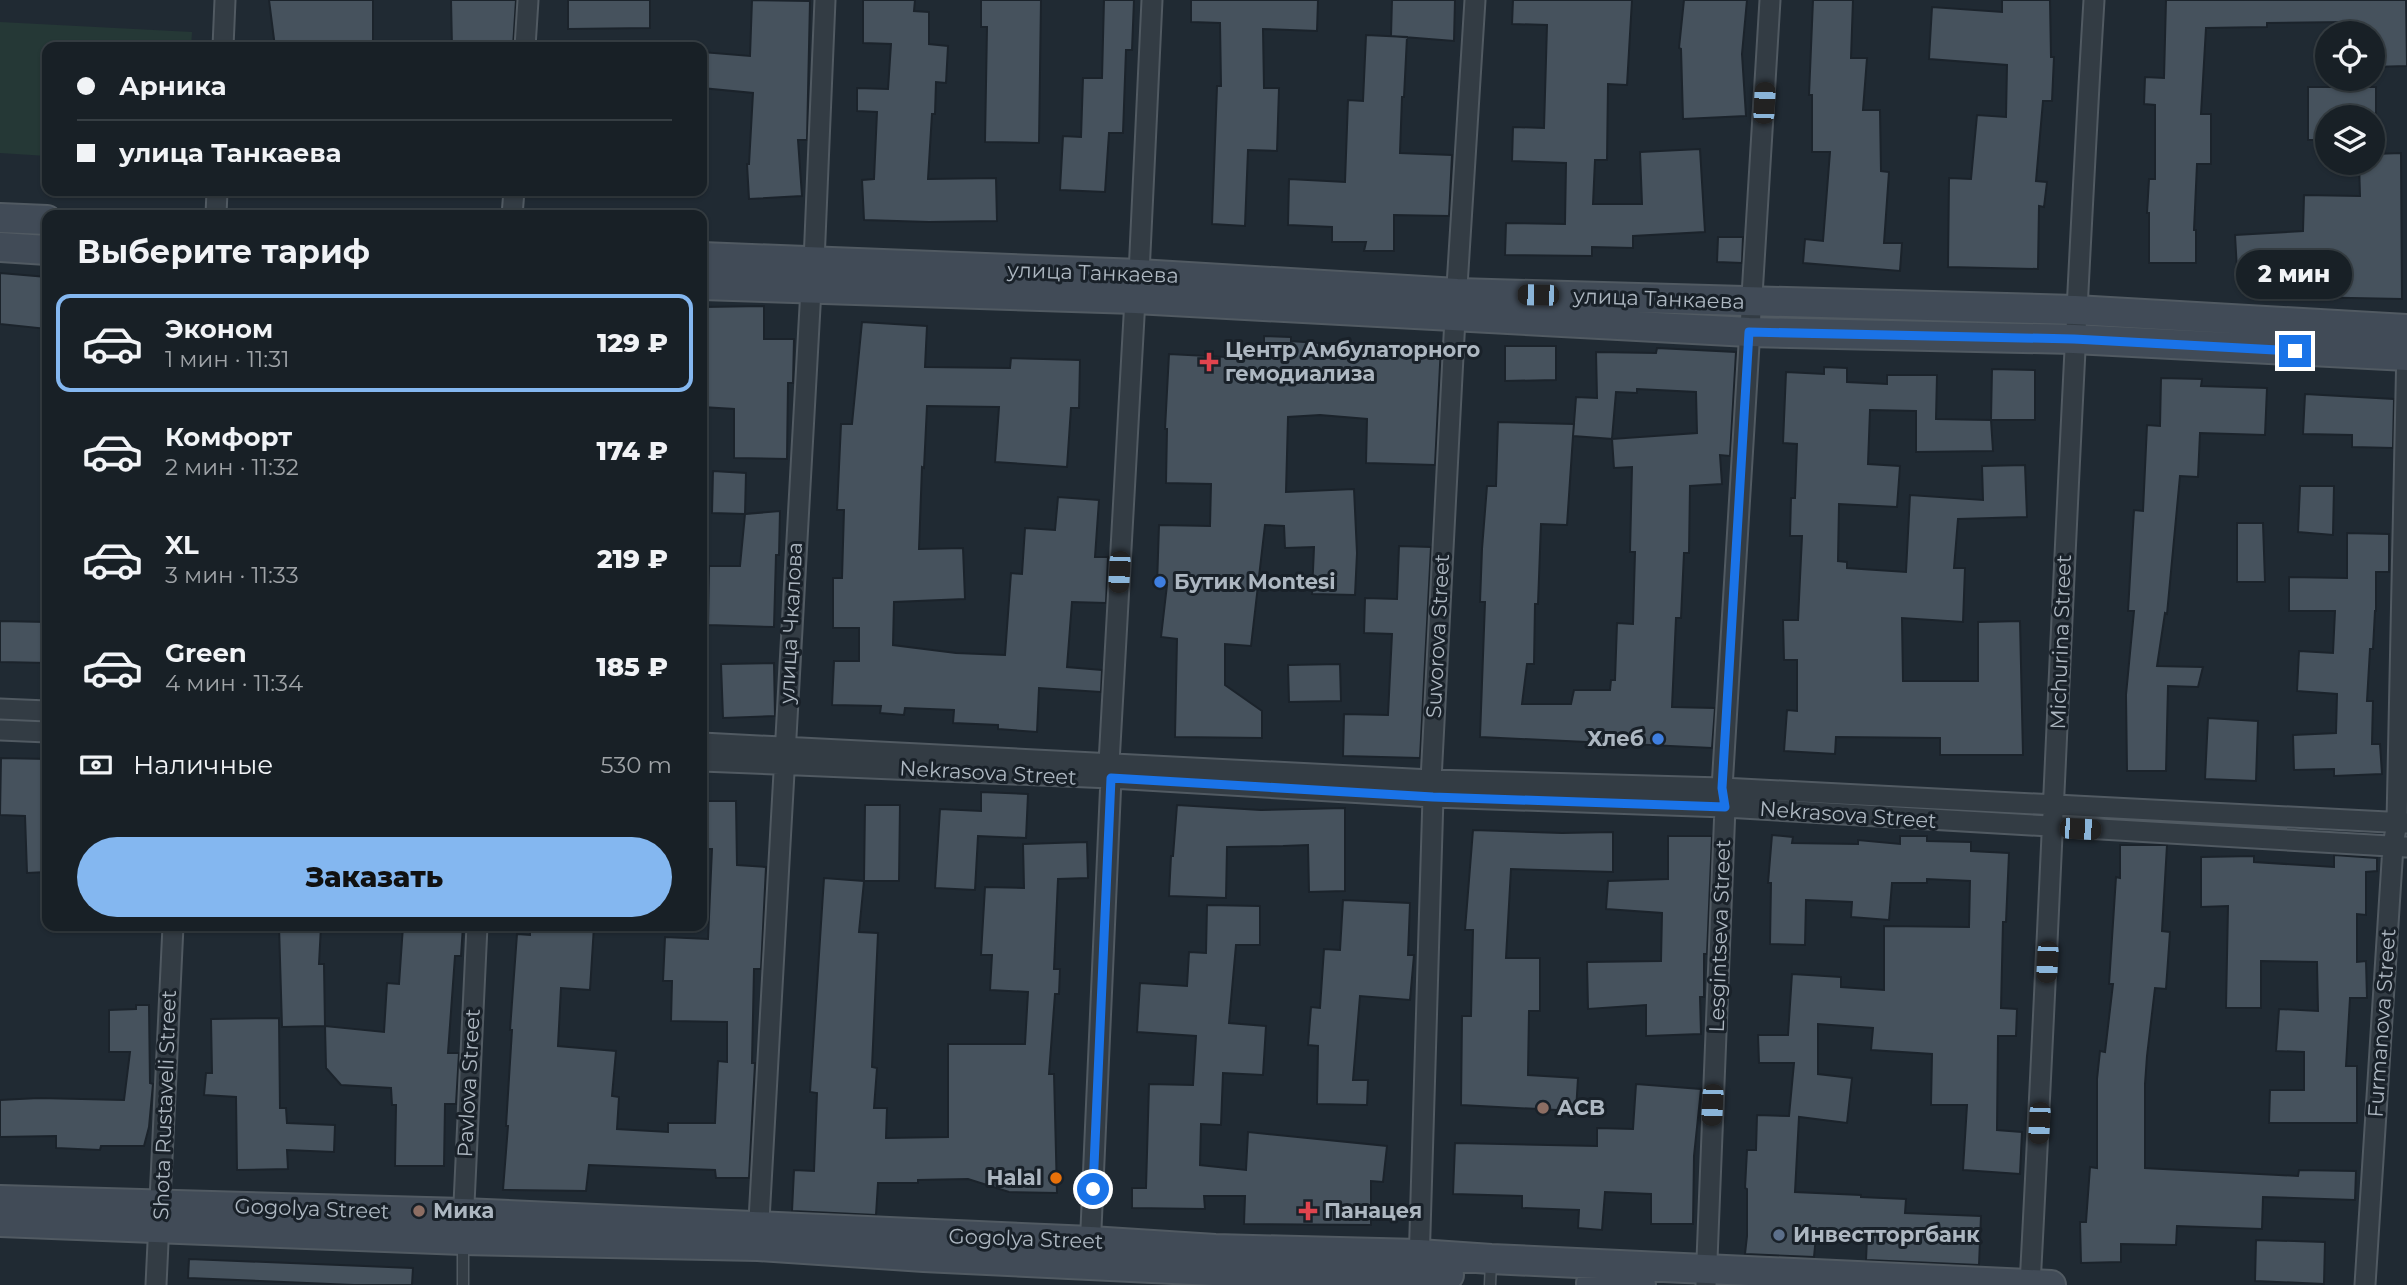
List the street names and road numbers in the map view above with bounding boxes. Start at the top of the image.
street label: улица Танкаева [1006,257,1179,288]
street label: улица Танкаева [1572,283,1745,314]
street label: улица Чкалова [774,541,807,705]
street label: Suvorova Street [1421,553,1454,719]
street label: Michurina Street [2045,554,2076,730]
street label: Nekrasova Street [899,755,1077,790]
street label: Nekrasova Street [1759,796,1937,833]
street label: Lesgintseva Street [1704,839,1735,1033]
street label: Furmanova Street [2362,928,2401,1118]
street label: Shota Rustaveli Street [148,990,181,1220]
street label: Pavlova Street [452,1008,485,1158]
street label: Gogolya Street [234,1193,390,1224]
street label: Gogolya Street [948,1223,1104,1254]

